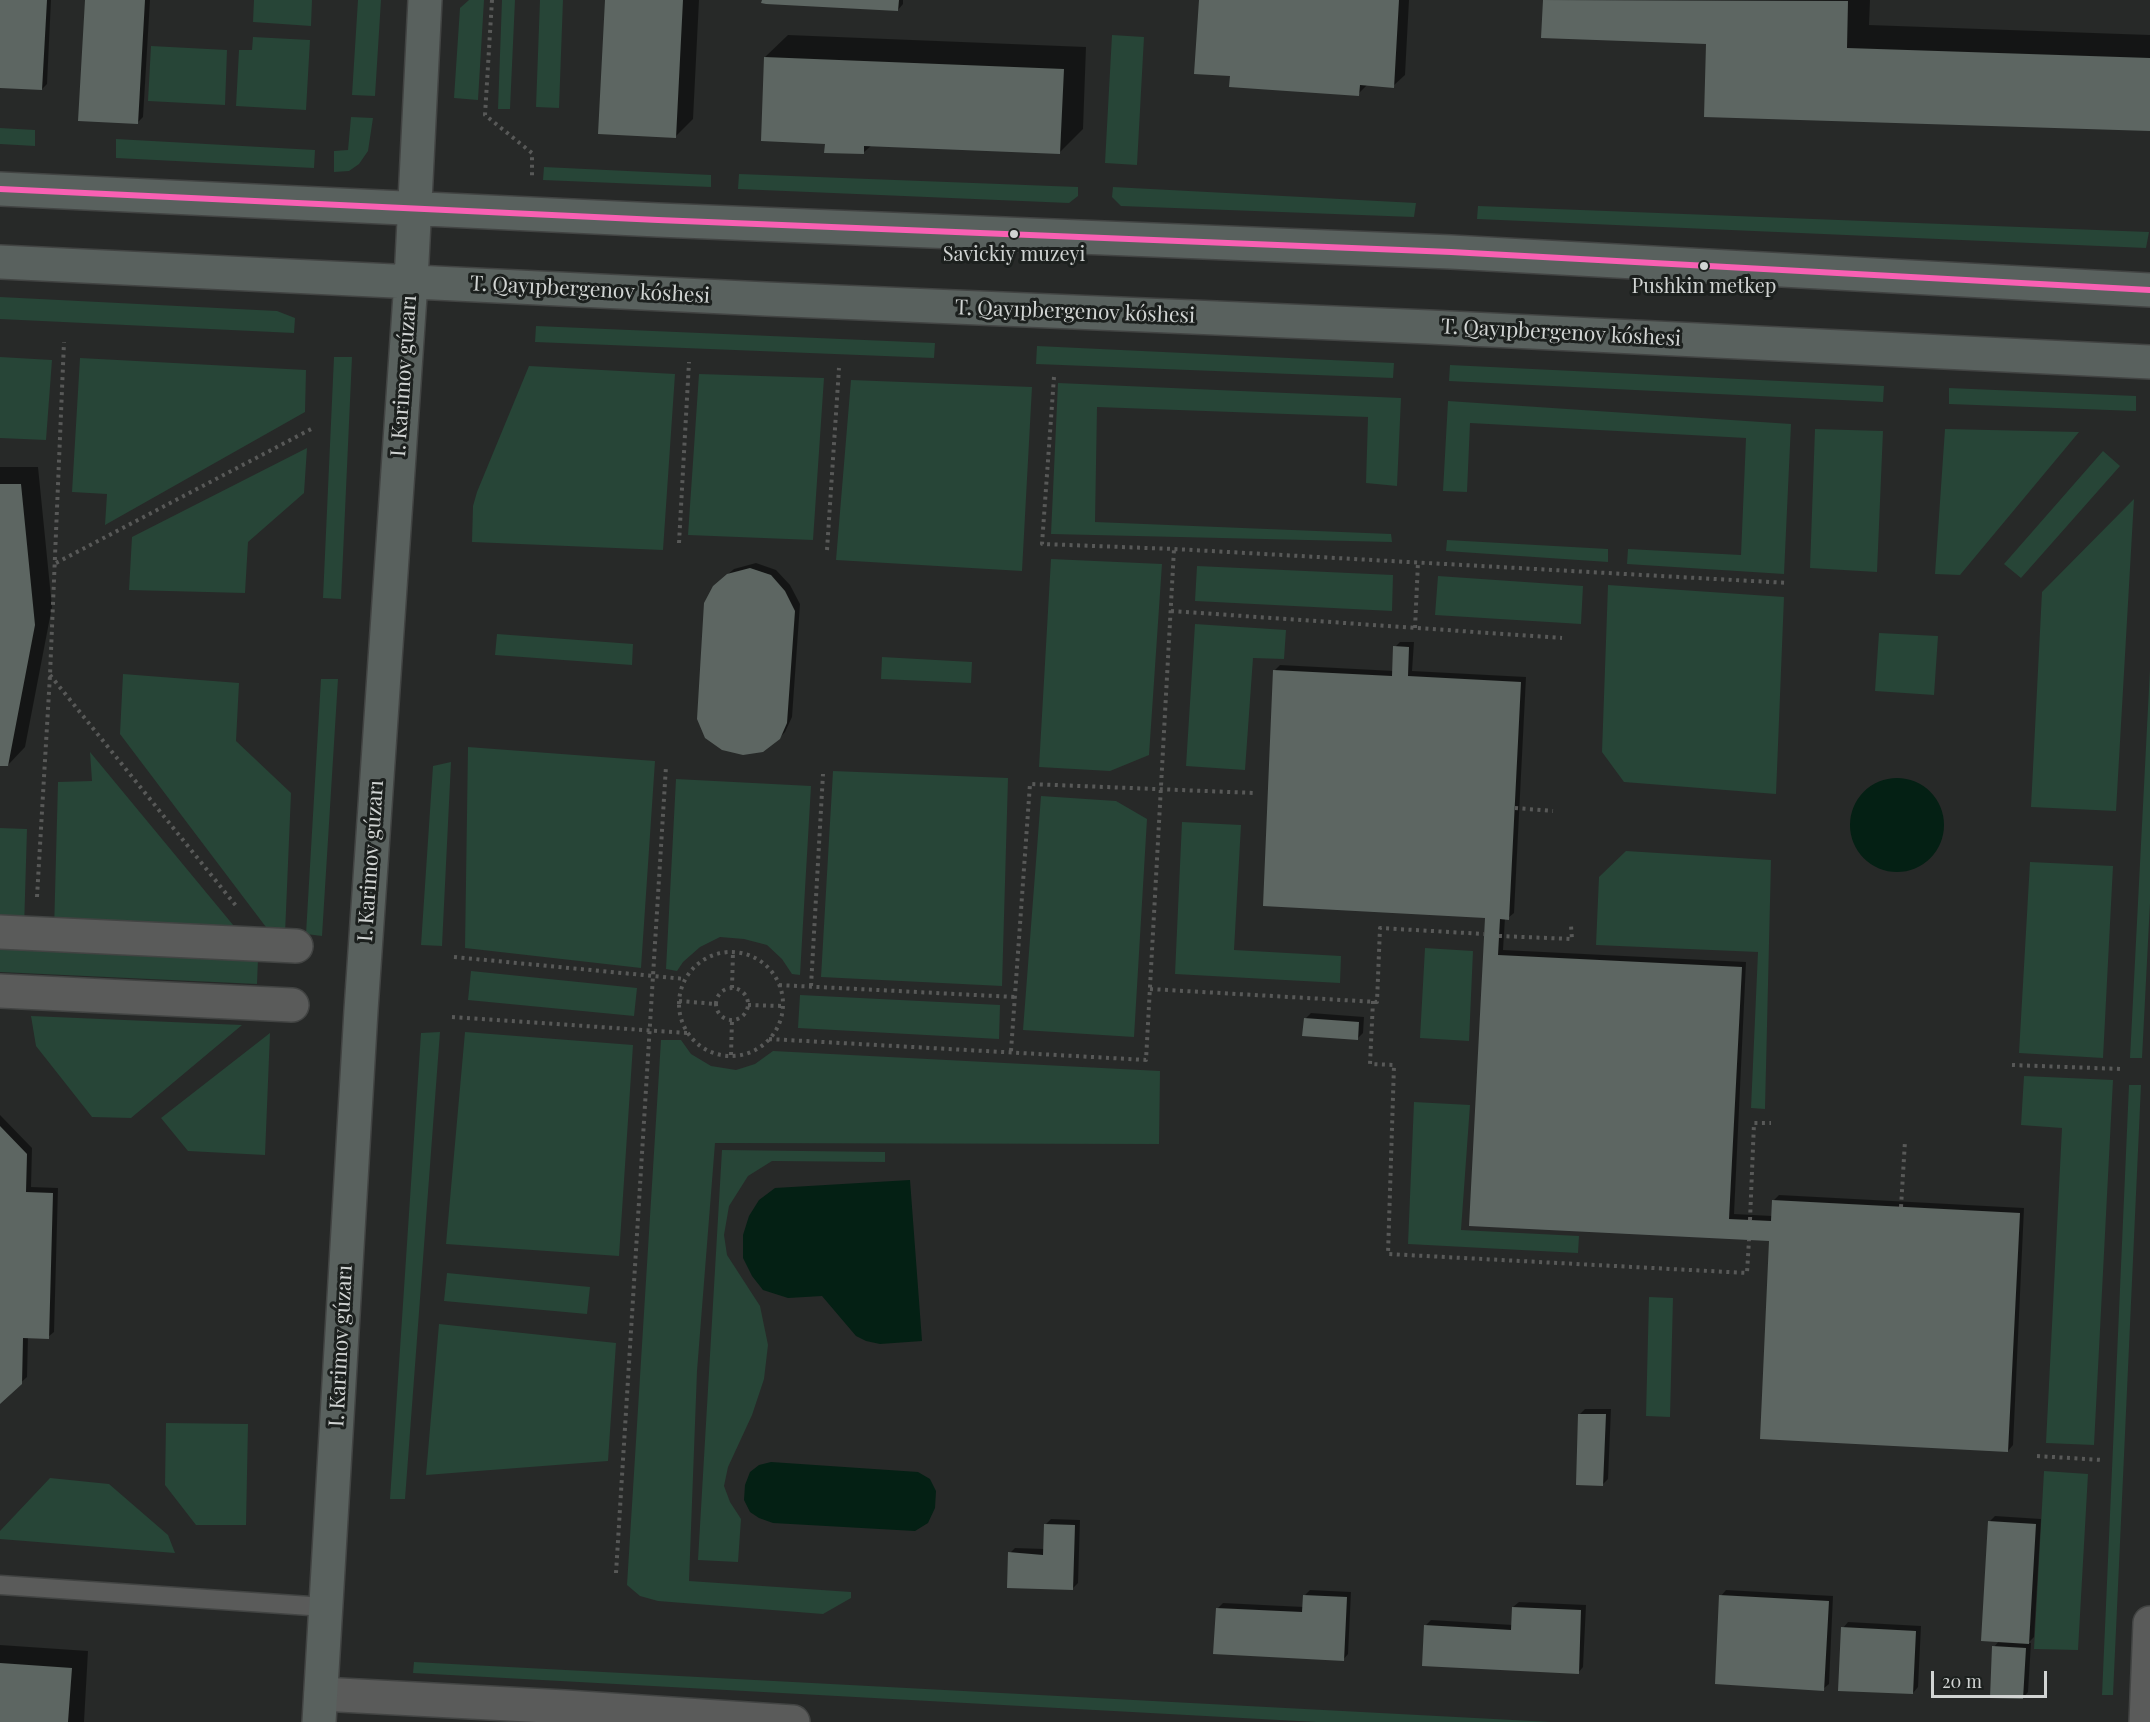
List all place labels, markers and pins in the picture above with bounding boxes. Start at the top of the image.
marker: Savickiy muzeyi [1008,228,1020,240]
place label: Savickiy muzeyi [943,243,1085,267]
marker: Pushkin metkep [1698,260,1710,272]
place label: Pushkin metkep [1632,275,1776,299]

